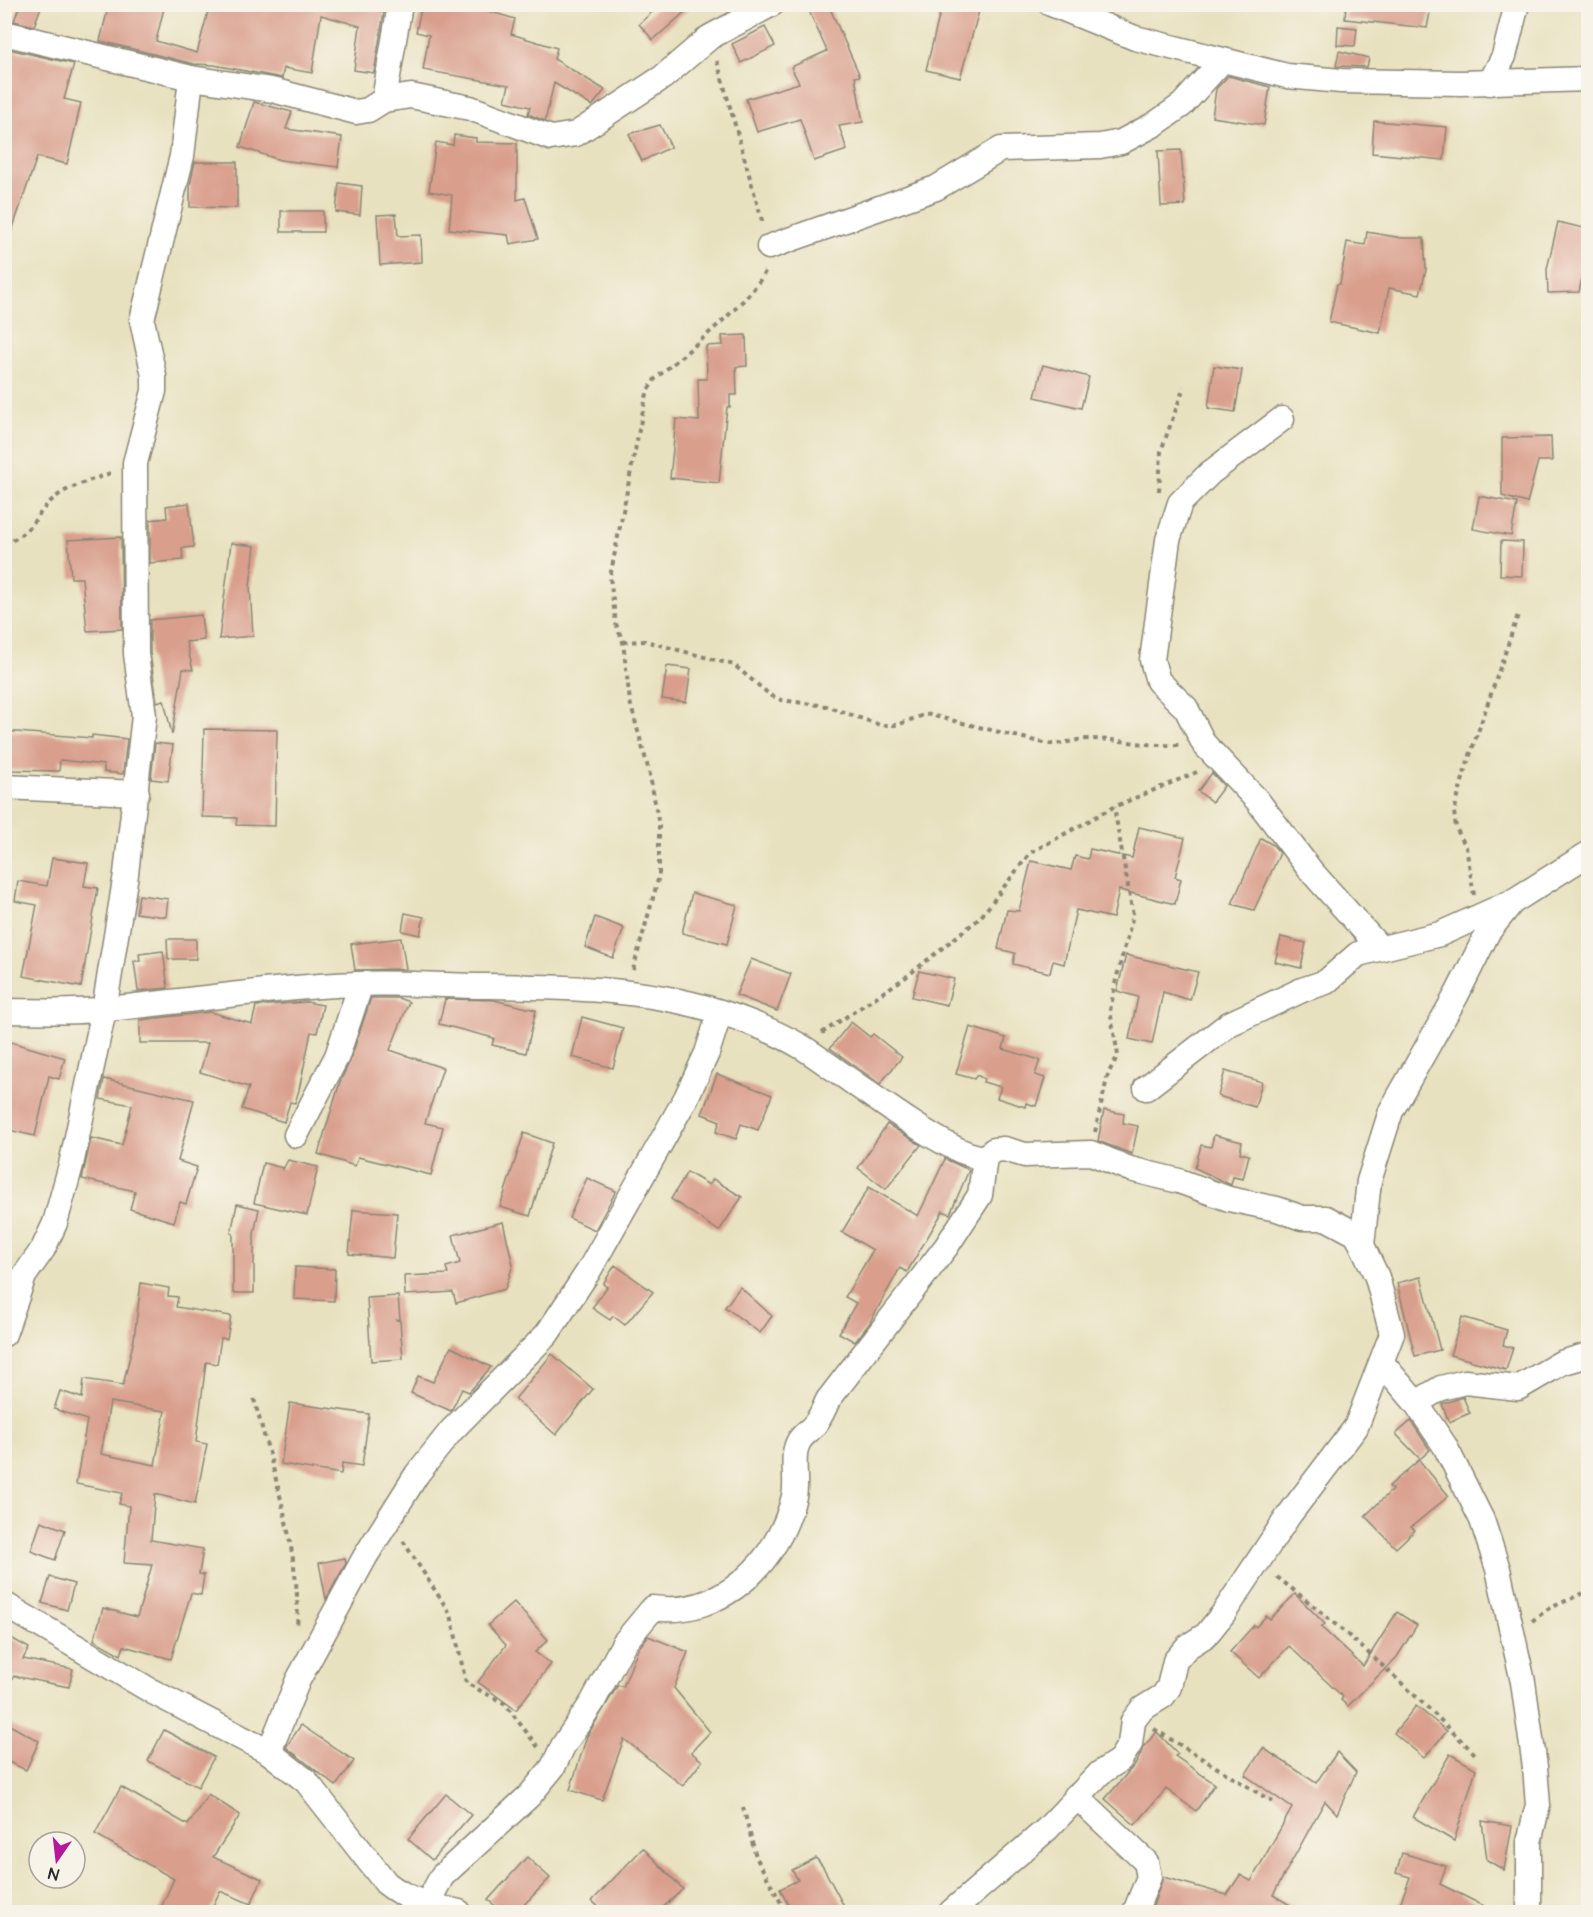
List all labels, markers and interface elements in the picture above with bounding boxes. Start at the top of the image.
north arrow [27,1830,87,1890]
text: N [46,1862,61,1885]

